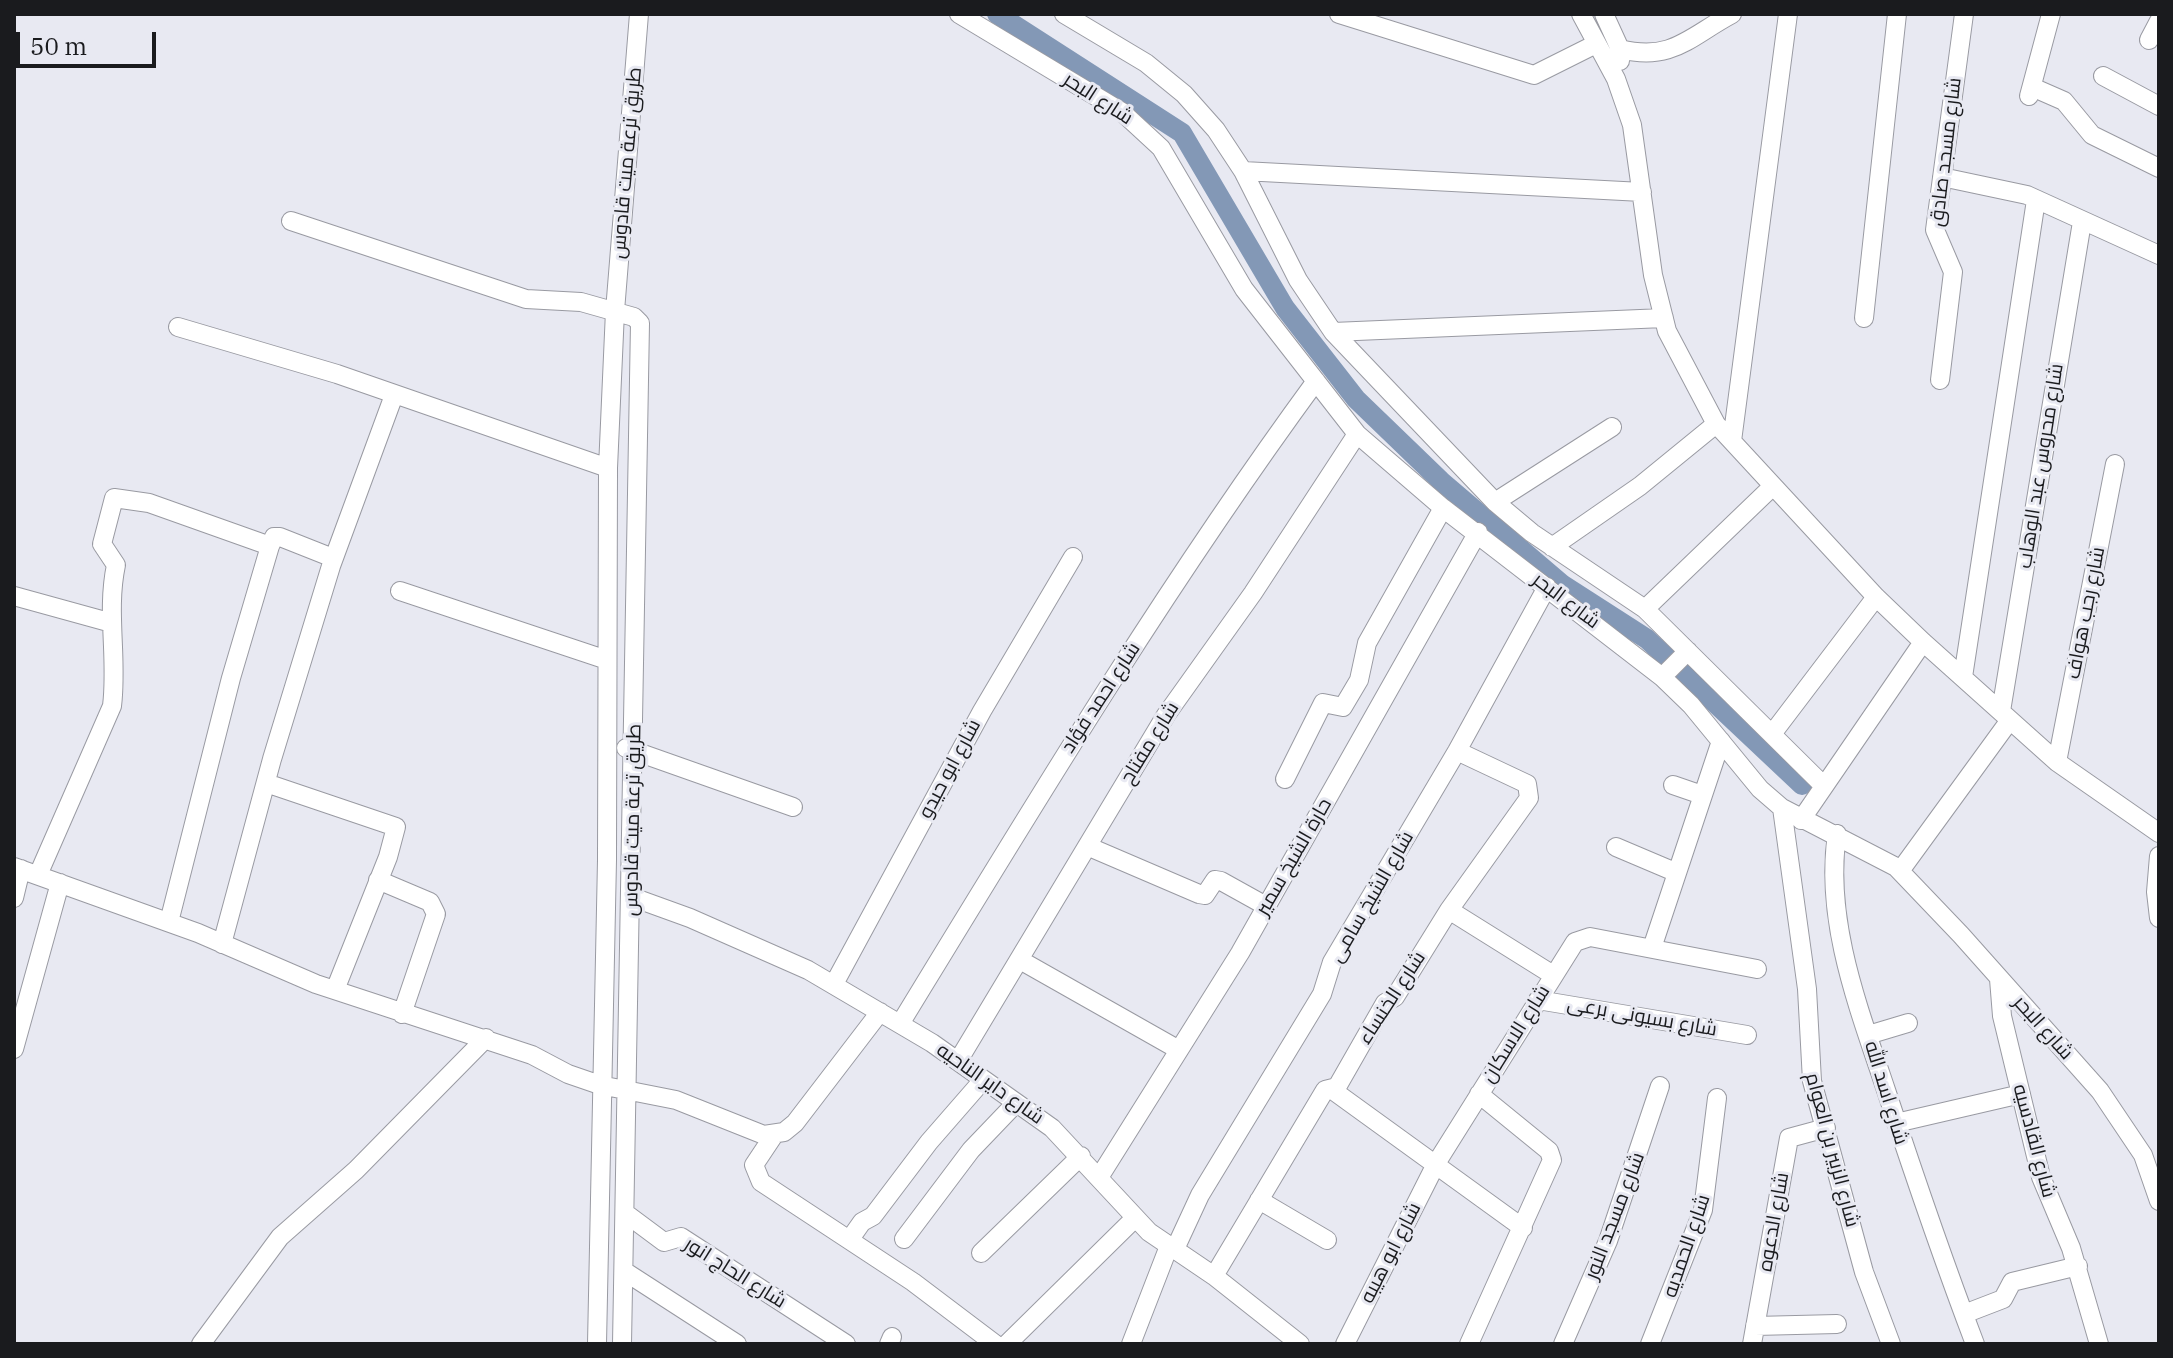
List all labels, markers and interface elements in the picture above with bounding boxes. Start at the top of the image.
scale bar [20,16,160,66]
text: 50 m [30,30,87,62]
street label: طريق ترعة ميت قادوس [607,66,647,260]
street label: شارع البحر [1059,68,1137,130]
street label: شارع مسجد صادق [1925,76,1967,228]
street label: شارع محروس عبد الوهاب [2013,362,2069,570]
street label: شارع رجب هواف [2061,545,2111,681]
street label: شارع البحر [1528,568,1604,634]
street label: شارع احمد فؤاد [1056,638,1146,758]
street label: شارع مفتاح [1115,697,1185,789]
street label: شارع ابو حيدو [914,715,986,823]
street label: طريق ترعة ميت قادوس [619,724,647,916]
street label: حارة الشيخ سمير [1251,794,1337,920]
street label: شارع الشيخ سامى [1325,827,1419,967]
street label: شارع الخنساء [1353,947,1431,1049]
street label: شارع الاسكان [1477,981,1555,1087]
street label: شارع البحر [2008,991,2078,1065]
street label: شارع بسيونى برعى [1565,992,1719,1042]
street label: شارع داير الناحيه [932,1038,1048,1130]
street label: شارع اسد الله [1859,1038,1913,1148]
street label: شارع الزبير بن العوام [1800,1070,1864,1230]
street label: شارع القادسيه [2007,1082,2061,1200]
street label: شارع مسجد النور [1580,1149,1650,1283]
street label: شارع الدعوه [1753,1171,1795,1273]
street label: شارع الحمديه [1658,1191,1716,1301]
street label: شارع ابو هيبه [1355,1199,1427,1307]
street label: شارع الحاج انور [679,1232,791,1314]

